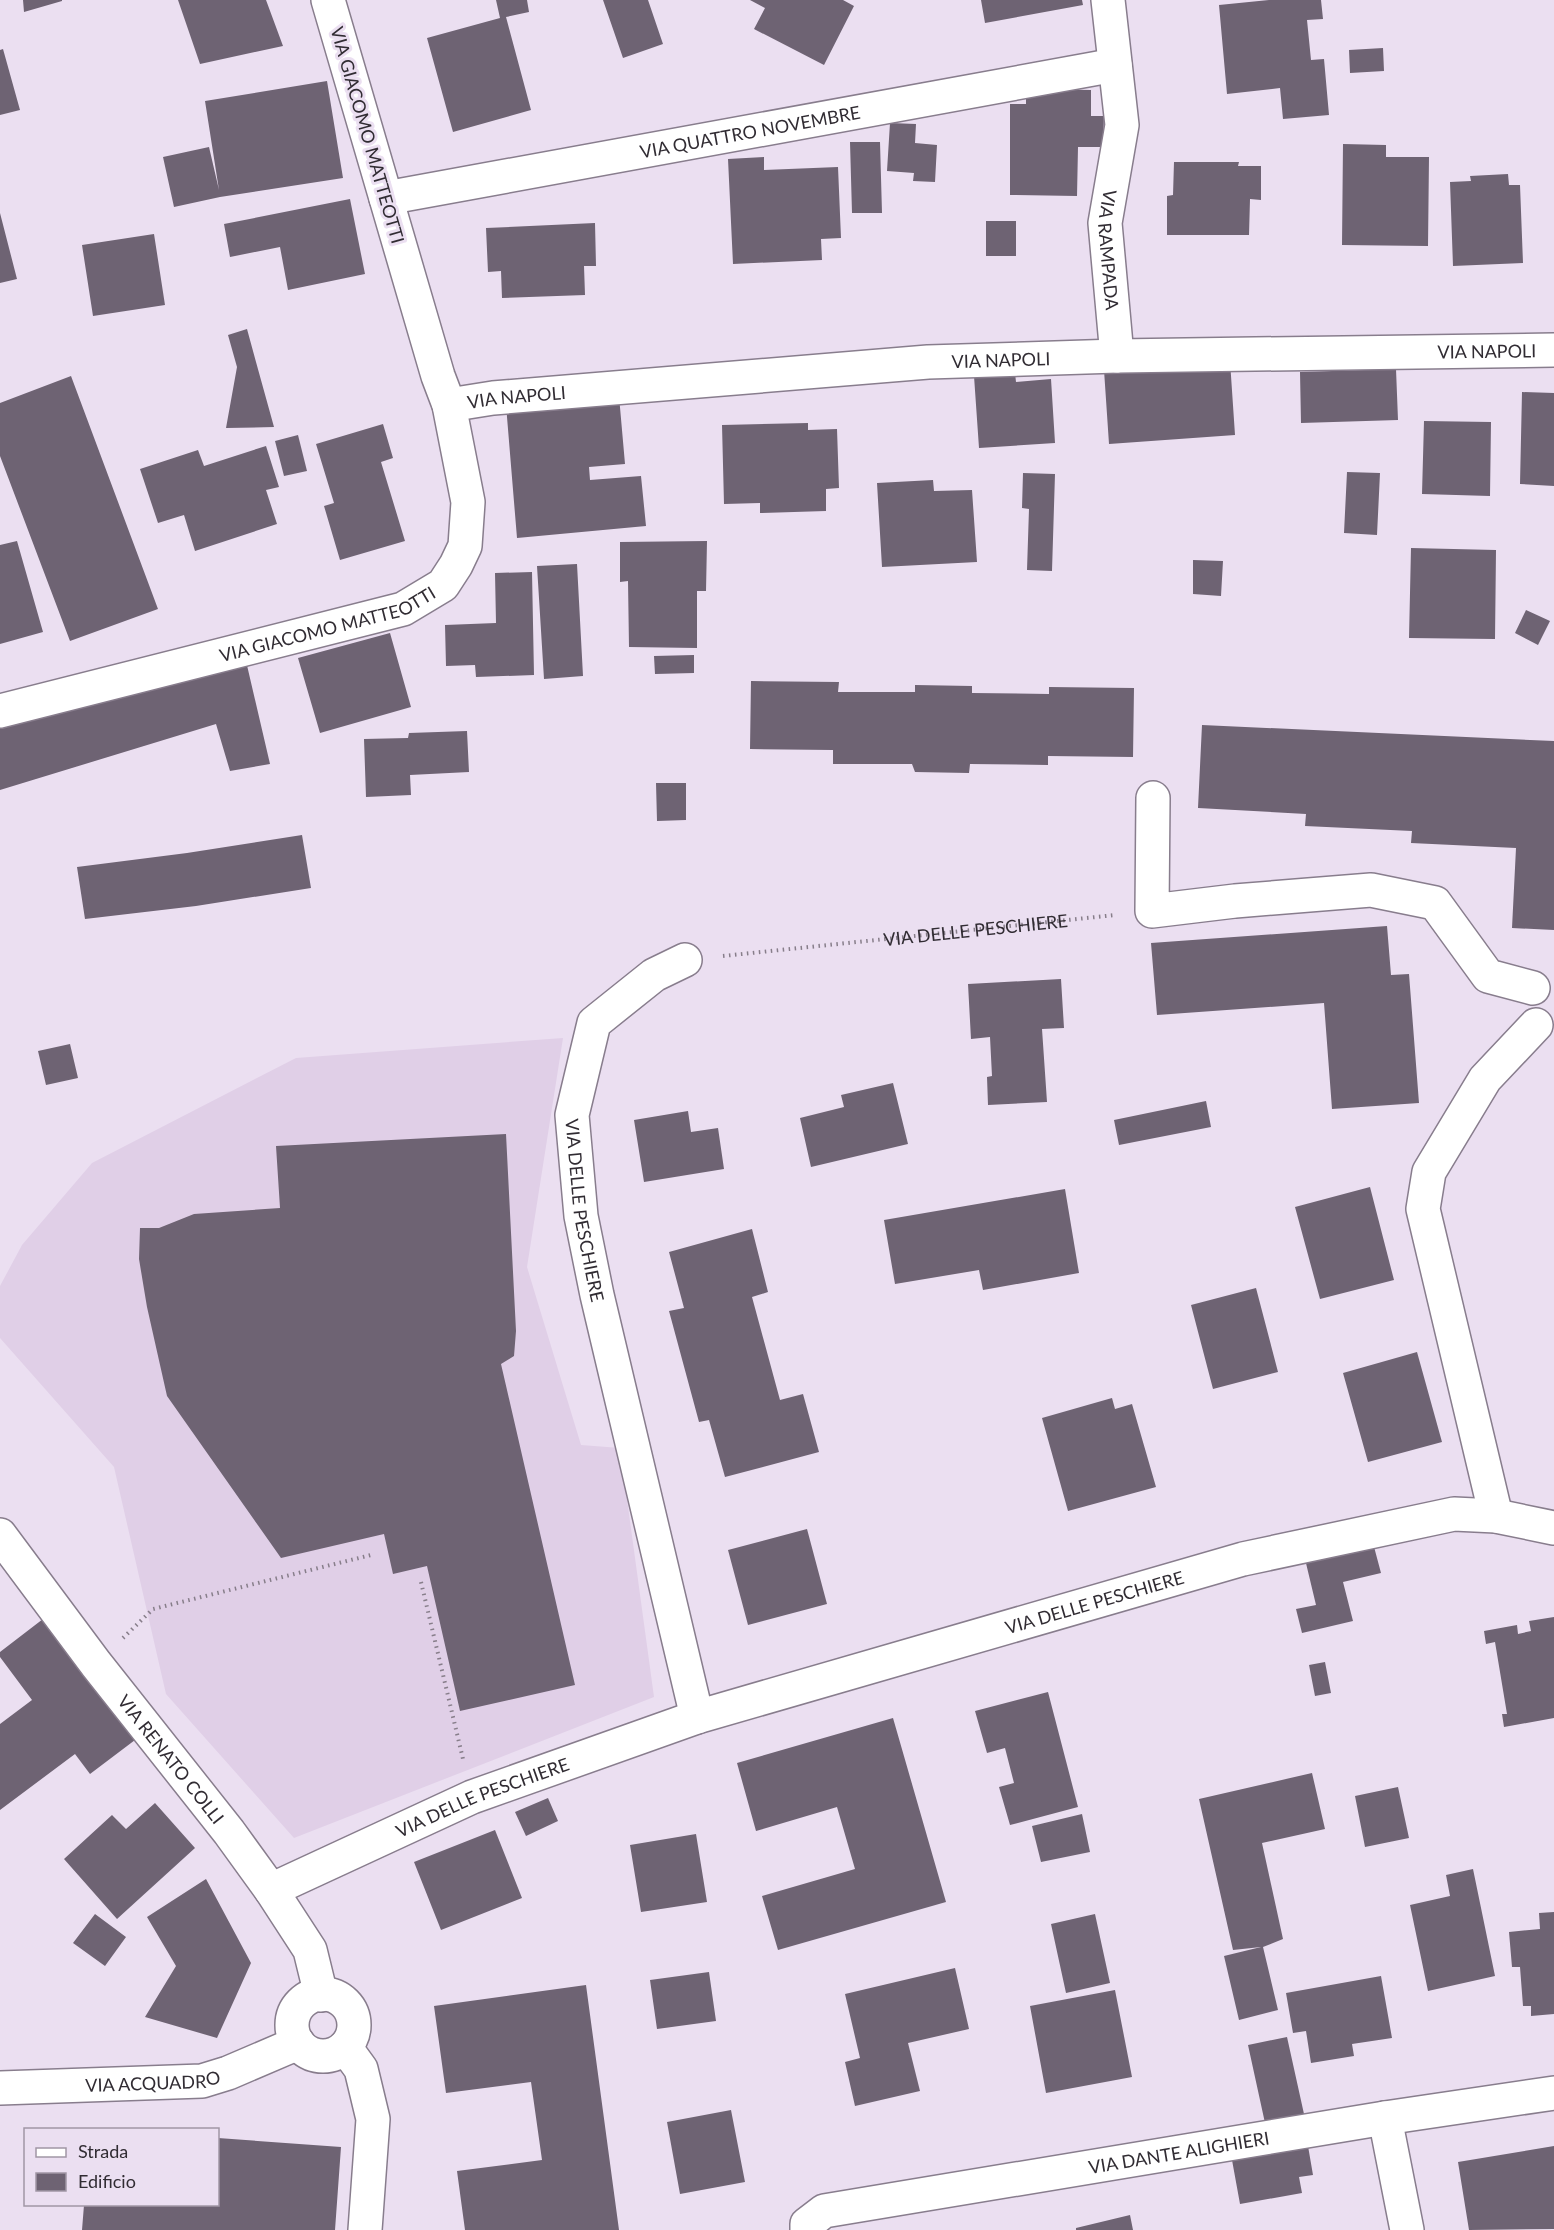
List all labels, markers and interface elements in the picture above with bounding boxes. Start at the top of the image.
street label: VIA GIACOMO MATTEOTTI [326,24,410,246]
street label: VIA QUATTRO NOVEMBRE [638,101,862,162]
street label: VIA RAMPADA [1094,188,1124,312]
street label: VIA NAPOLI [1437,339,1536,363]
street label: VIA NAPOLI [951,347,1051,372]
street label: VIA NAPOLI [466,381,567,413]
street label: VIA GIACOMO MATTEOTTI [217,581,439,666]
street label: VIA DELLE PESCHIERE [882,909,1069,950]
street label: VIA DELLE PESCHIERE [561,1118,609,1304]
street label: VIA DELLE PESCHIERE [1003,1566,1186,1638]
street label: VIA RENATO COLLI [113,1690,229,1828]
street label: VIA DELLE PESCHIERE [392,1752,572,1842]
street label: VIA ACQUADRO [85,2065,223,2096]
street label: VIA DANTE ALIGHIERI [1087,2126,1271,2178]
legend [24,2128,219,2206]
text: Strada [78,2140,128,2162]
text: Edificio [78,2170,136,2192]

